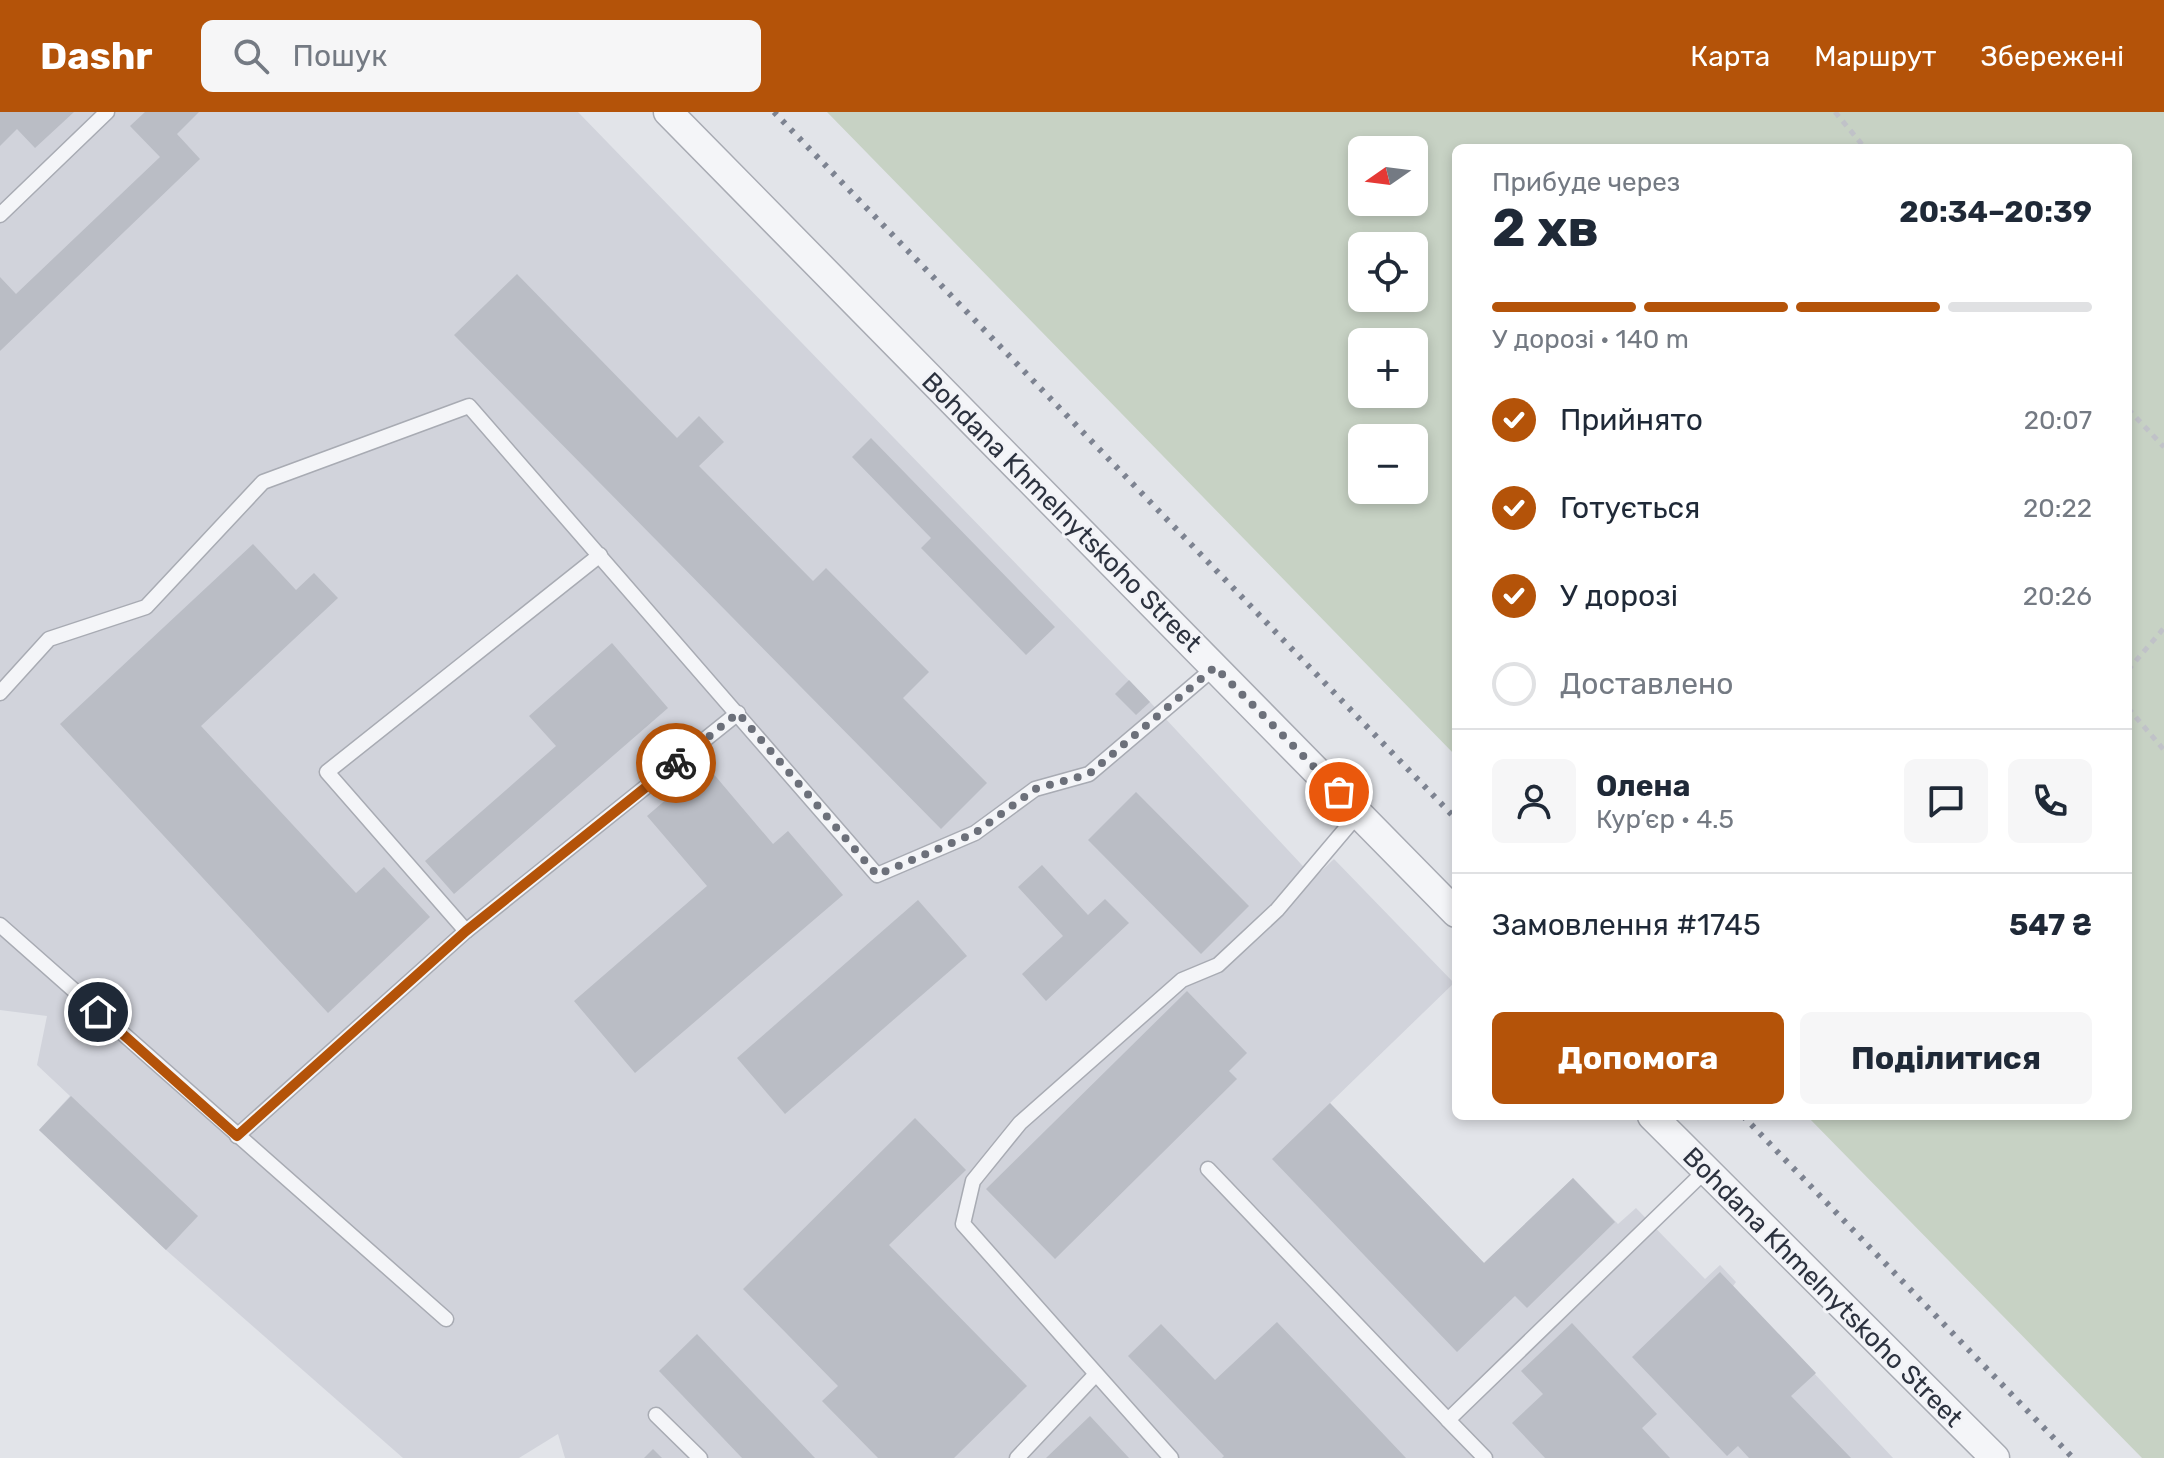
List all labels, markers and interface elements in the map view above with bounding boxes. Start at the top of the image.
search box [201,20,761,92]
text: Dashr [40,33,153,79]
icon: search [229,34,273,78]
text: Пошук [293,38,387,74]
text: Карта [1690,40,1770,73]
text: Маршрут [1814,40,1936,73]
text: Збережені [1980,40,2124,73]
north arrow [1348,136,1428,216]
map controls [1348,136,1428,504]
text: Прибуде через [1492,167,1680,198]
text: 20:34–20:39 [1899,194,2092,230]
text: 2 хв [1492,197,1599,259]
button: locate [1348,232,1428,312]
text: У дорозі · 140 m [1492,324,1689,355]
button: + [1348,328,1428,408]
street label: Bohdana Khmelnytskoho Street [915,366,1208,659]
icon: check [1492,398,1536,442]
text: Прийнято [1560,402,1703,438]
text: 20:07 [2024,405,2092,436]
button: − [1348,424,1428,504]
icon: check [1492,486,1536,530]
text: Готується [1560,490,1700,526]
text: 20:22 [2023,493,2092,524]
icon: check [1492,574,1536,618]
text: У дорозі [1560,578,1678,614]
text: 20:26 [2023,581,2092,612]
text: Доставлено [1560,666,1733,702]
courier [636,723,716,803]
icon: bike [654,741,698,785]
pin [1305,758,1373,826]
button: person [1492,759,1576,843]
button: chat [1904,759,1988,843]
button: phone [2008,759,2092,843]
text: Олена [1596,768,1690,804]
icon: bag [1317,770,1361,814]
text: Кур’єр · 4.5 [1596,804,1734,835]
text: Замовлення #1745 [1492,907,1761,943]
text: 547 ₴ [2009,907,2092,943]
pin [64,978,132,1046]
icon: home [76,990,120,1034]
button: Допомога [1492,1012,1784,1104]
button: Поділитися [1800,1012,2092,1104]
street label: Bohdana Khmelnytskoho Street [1676,1141,1969,1434]

